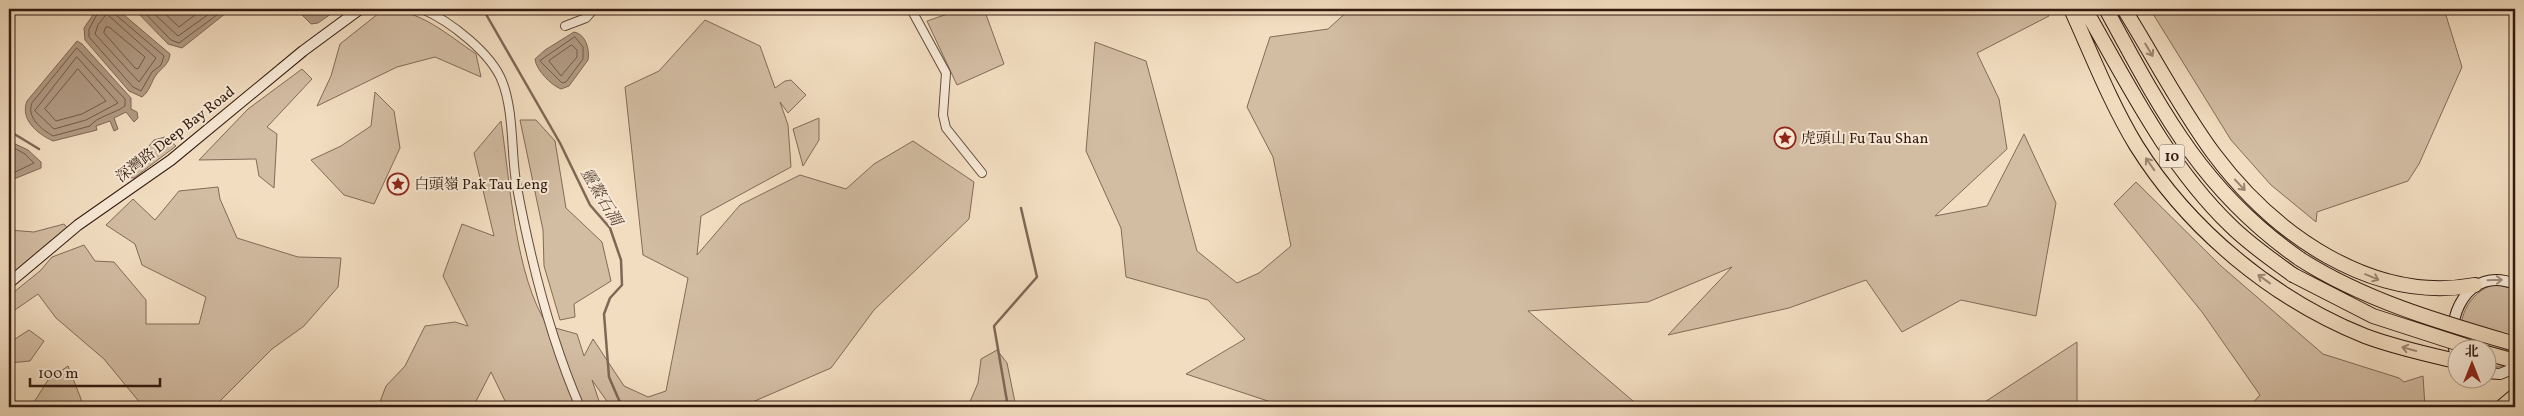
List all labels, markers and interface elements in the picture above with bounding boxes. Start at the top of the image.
one-way arrow [2145,43,2155,57]
street label: 深灣路 Deep Bay Road [112,82,240,188]
place icon: 虎頭山 Fu Tau Shan [1773,126,1797,150]
place label: 虎頭山 Fu Tau Shan [1801,129,1928,150]
road number: 10 [2160,144,2184,168]
one-way arrow [2145,157,2155,171]
water label: 靈鰲石澗 [574,164,628,233]
place icon: 白頭嶺 Pak Tau Leng [386,172,410,196]
place label: 白頭嶺 Pak Tau Leng [414,175,548,196]
one-way arrow [2234,178,2246,191]
one-way arrow [2364,272,2379,282]
one-way arrow [2257,274,2271,284]
one-way arrow [2487,275,2503,285]
north arrow [2446,338,2496,388]
text: 北 [2465,343,2479,362]
one-way arrow [2402,344,2418,353]
scale bar [30,356,160,388]
text: 100 m [38,364,78,385]

